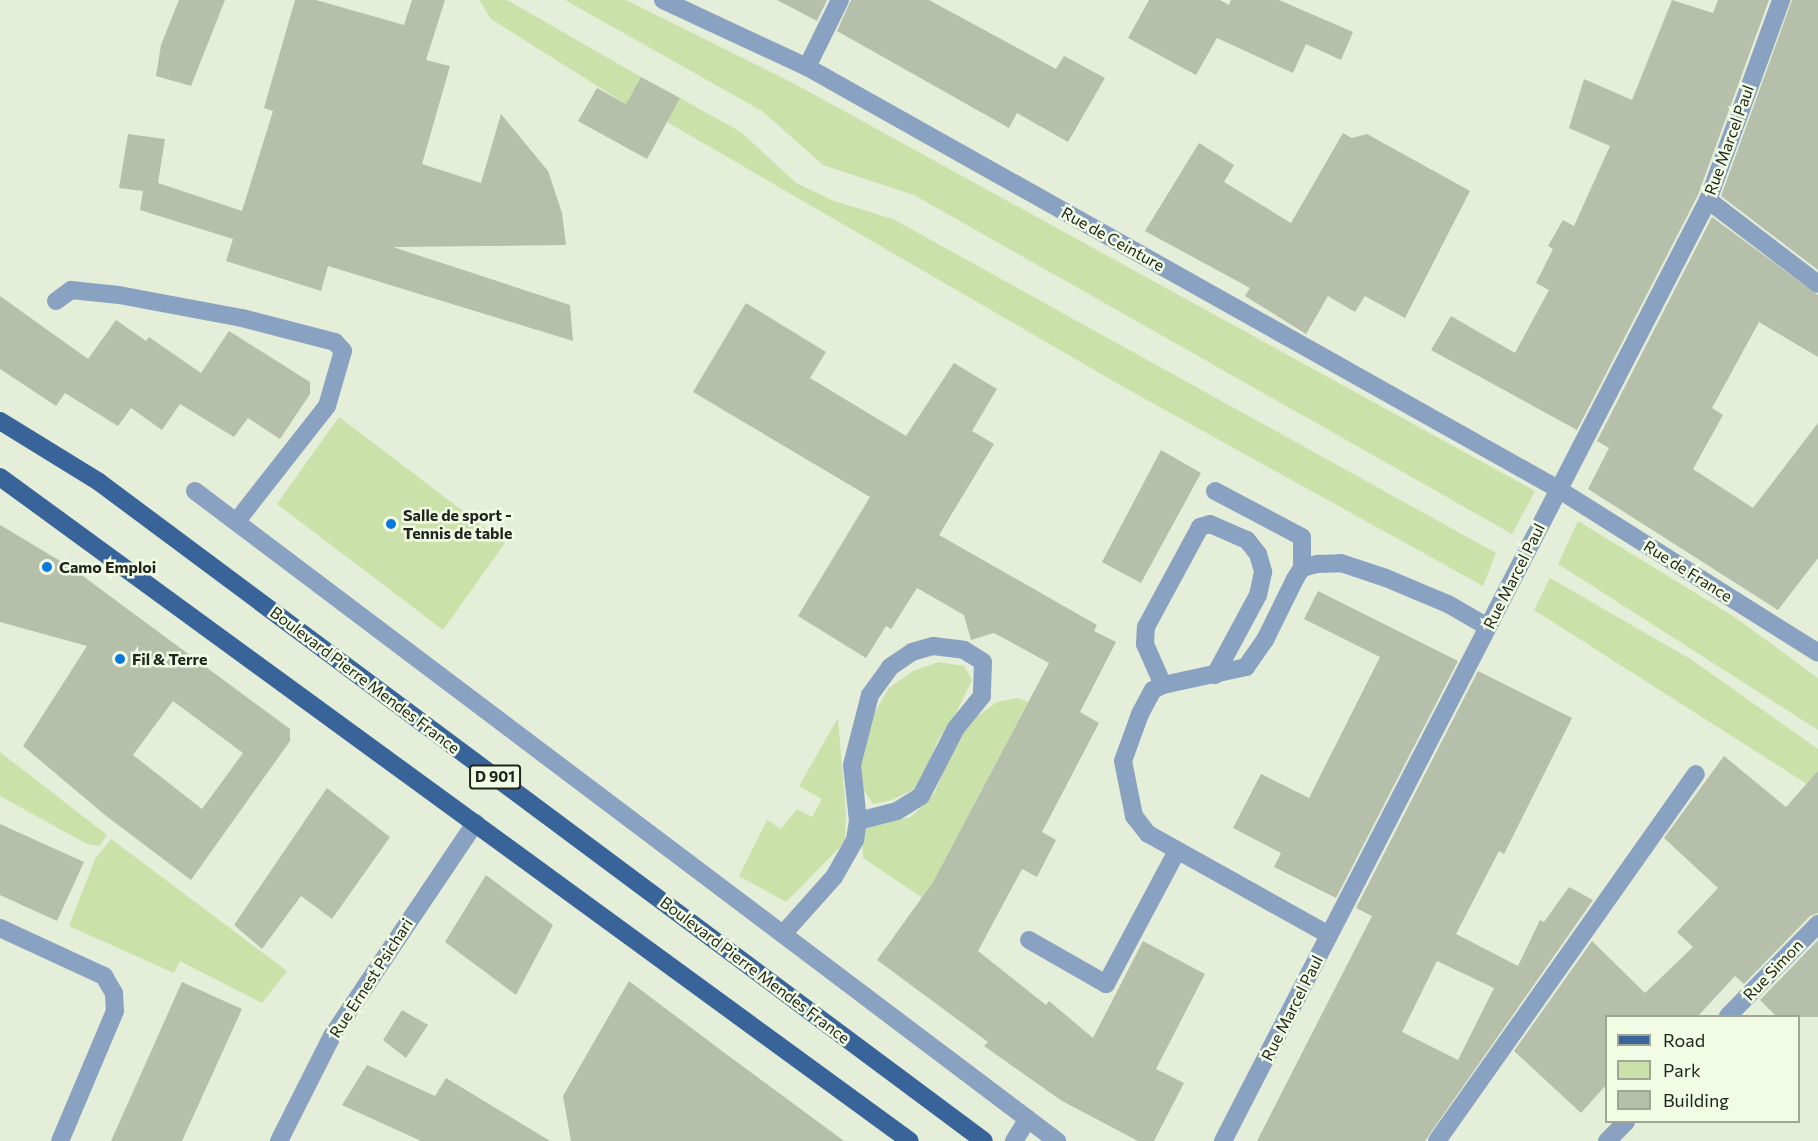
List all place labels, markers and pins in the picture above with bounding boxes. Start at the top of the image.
place label: Salle de sport - Tennis de table [403,505,512,543]
marker: Salle de sport - Tennis de table [384,517,398,531]
place label: Camo Emploi [59,557,156,577]
marker: Camo Emploi [40,560,54,574]
place label: Fil & Terre [132,649,207,669]
marker: Fil & Terre [113,652,127,666]

